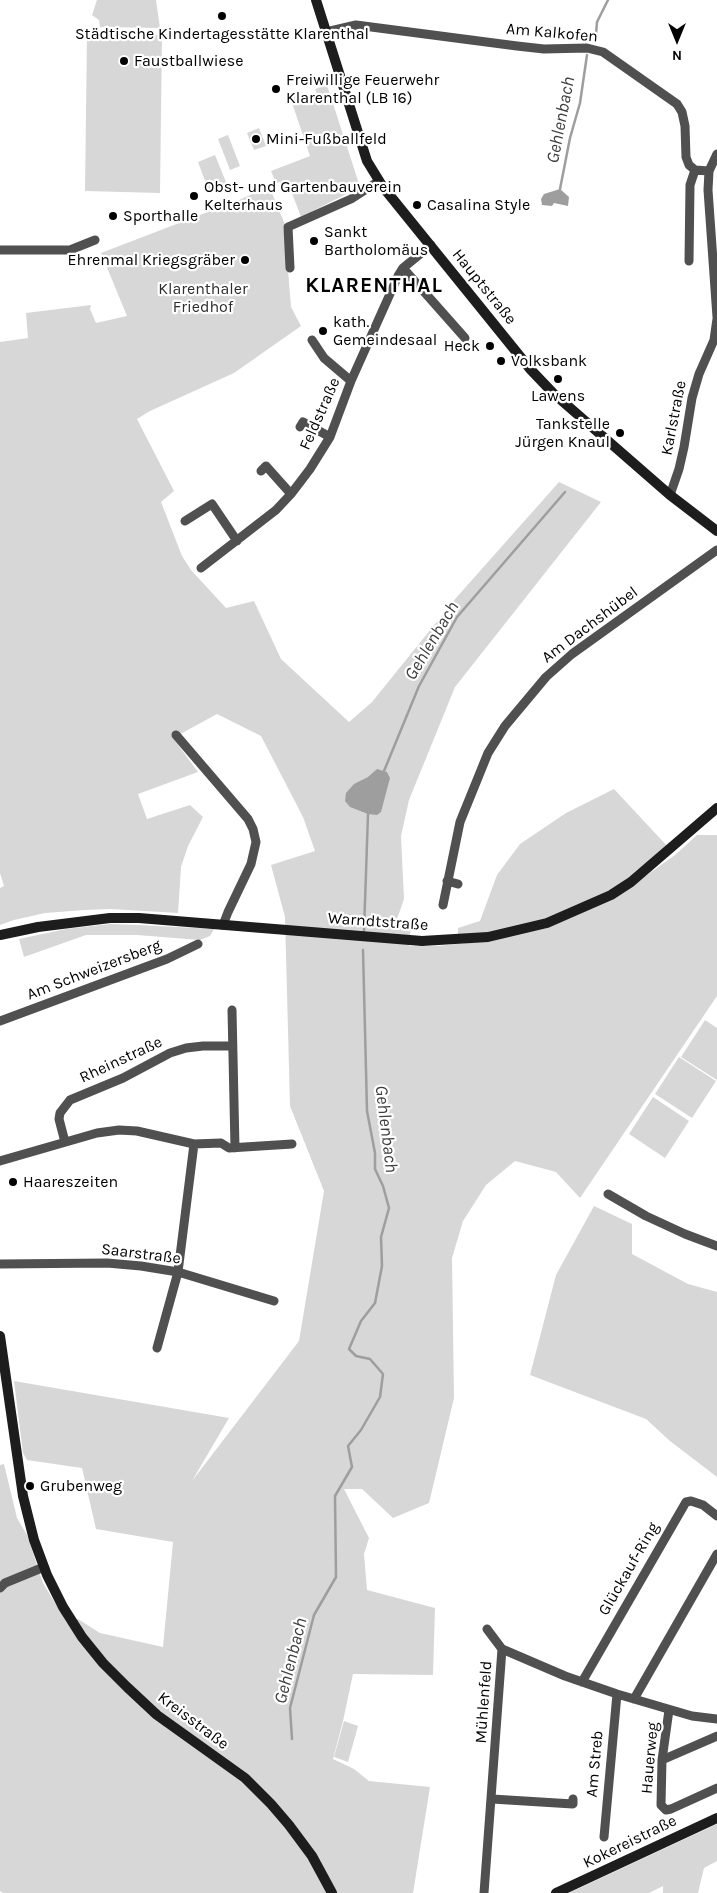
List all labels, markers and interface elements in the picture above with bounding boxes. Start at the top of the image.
marker: Städtische Kindertagesstätte Klarenthal [216,10,228,22]
north arrow [652,15,702,65]
street label: Am Kalkofen [505,19,599,47]
place label: Städtische Kindertagesstätte Klarenthal [75,24,369,44]
text: N [672,47,682,64]
place label: Faustballwiese [134,51,243,71]
marker: Faustballwiese [118,55,130,67]
place label: Freiwillige Feuerwehr Klarenthal (LB 16) [286,70,439,108]
water label: Gehlenbach [542,75,580,165]
marker: Freiwillige Feuerwehr Klarenthal (LB 16) [270,83,282,95]
place label: Mini-Fußballfeld [266,129,387,149]
marker: Mini-Fußballfeld [250,133,262,145]
place label: Obst- und Gartenbauverein Kelterhaus [204,177,402,215]
marker: Obst- und Gartenbauverein Kelterhaus [188,190,200,202]
place label: Casalina Style [427,195,530,215]
marker: Casalina Style [411,199,423,211]
place label: Sporthalle [123,206,198,226]
marker: Sporthalle [107,210,119,222]
place label: Sankt Bartholomäus [324,222,428,260]
marker: Sankt Bartholomäus [308,235,320,247]
street label: Hauptstraße [448,245,520,329]
place label: Ehrenmal Kriegsgräber [68,250,235,270]
marker: Ehrenmal Kriegsgräber [239,254,251,266]
district label: KLARENTHAL [304,273,444,299]
park label: Klarenthaler Friedhof [158,279,248,317]
place label: kath. Gemeindesaal [333,312,437,350]
marker: kath. Gemeindesaal [317,325,329,337]
place label: Heck [444,336,480,356]
marker: Heck [484,340,496,352]
place label: Volksbank [511,351,587,371]
marker: Volksbank [495,355,507,367]
marker: Lawens [552,373,564,385]
street label: Feldstraße [296,375,344,453]
street label: Karlstraße [657,379,691,457]
place label: Lawens [531,386,585,406]
place label: Tankstelle Jürgen Knaul [515,414,610,452]
marker: Tankstelle Jürgen Knaul [614,427,626,439]
street label: Am Dachshübel [538,583,642,667]
water label: Gehlenbach [400,598,464,684]
street label: Warndtstraße [327,909,429,935]
street label: Am Schweizersberg [24,936,164,1004]
street label: Rheinstraße [77,1032,165,1088]
water label: Gehlenbach [370,1084,402,1174]
place label: Haareszeiten [23,1172,118,1192]
marker: Haareszeiten [7,1176,19,1188]
street label: Saarstraße [100,1240,182,1268]
place label: Grubenweg [40,1476,122,1496]
marker: Grubenweg [24,1480,36,1492]
street label: Glückauf-Ring [595,1519,663,1619]
water label: Gehlenbach [270,1616,312,1706]
street label: Mühlenfeld [472,1660,496,1744]
street label: Kreisstraße [154,1688,232,1754]
street label: Hauerweg [637,1721,663,1795]
street label: Am Streb [583,1730,607,1798]
street label: Kokereistraße [580,1811,680,1873]

